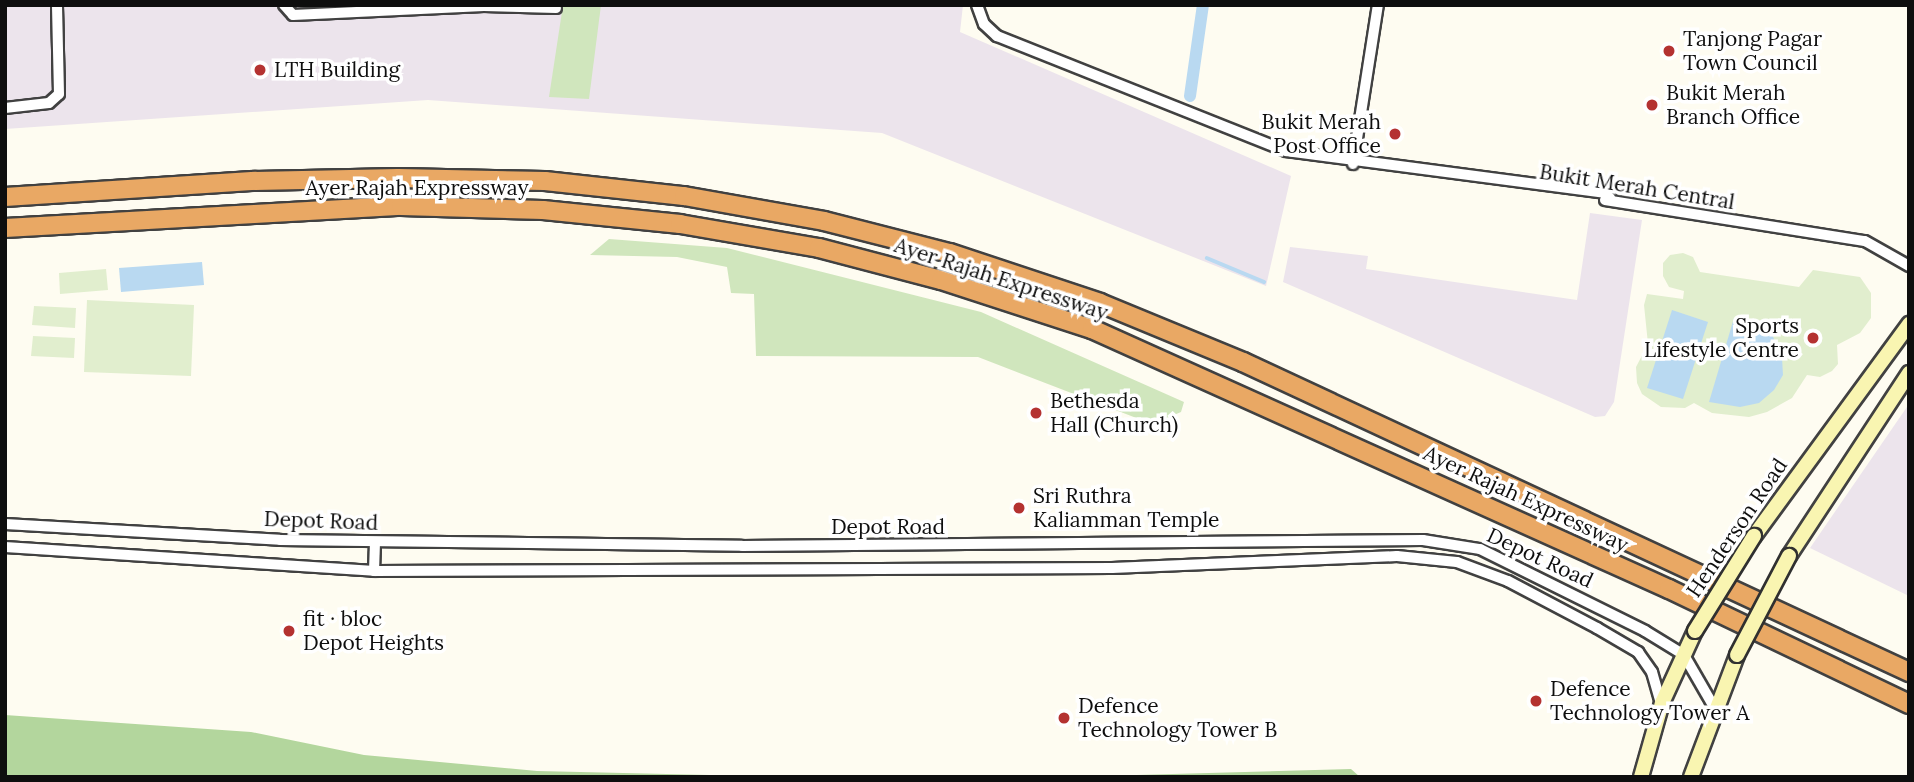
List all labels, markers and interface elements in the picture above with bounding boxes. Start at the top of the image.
place label: Tanjong Pagar Town Council [1683,26,1822,76]
marker: Tanjong Pagar Town Council [1661,43,1677,59]
place label: LTH Building [274,57,400,83]
marker: LTH Building [252,62,268,78]
place label: Bukit Merah Branch Office [1666,80,1800,130]
marker: Bukit Merah Branch Office [1644,97,1660,113]
place label: Bukit Merah Post Office [1262,109,1381,159]
marker: Bukit Merah Post Office [1387,126,1403,142]
street label: Bukit Merah Central [1538,159,1736,215]
street label: Ayer Rajah Expressway [306,175,528,201]
street label: Ayer Rajah Expressway [891,233,1111,325]
place label: Sports Lifestyle Centre [1644,313,1799,363]
marker: Sports Lifestyle Centre [1805,330,1821,346]
place label: Bethesda Hall (Church) [1050,388,1178,438]
marker: Bethesda Hall (Church) [1028,405,1044,421]
street label: Ayer Rajah Expressway [1420,440,1632,558]
street label: Henderson Road [1681,454,1793,602]
place label: Sri Ruthra Kaliamman Temple [1033,483,1219,533]
marker: Sri Ruthra Kaliamman Temple [1011,500,1027,516]
street label: Depot Road [263,506,379,536]
street label: Depot Road [831,514,945,540]
street label: Depot Road [1483,522,1597,594]
place label: fit · bloc Depot Heights [303,606,444,656]
marker: fit · bloc Depot Heights [281,623,297,639]
place label: Defence Technology Tower A [1550,676,1749,726]
place label: Defence Technology Tower B [1078,693,1277,743]
marker: Defence Technology Tower A [1528,693,1544,709]
marker: Defence Technology Tower B [1056,710,1072,726]

